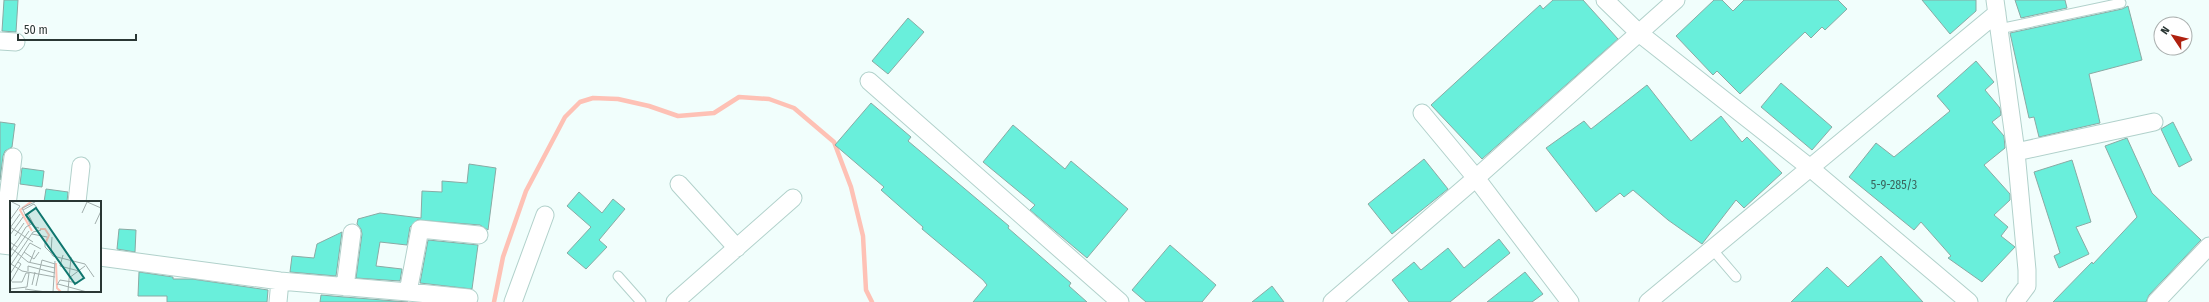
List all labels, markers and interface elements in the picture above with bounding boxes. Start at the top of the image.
scale bar [18,16,136,42]
north arrow [2153,16,2193,56]
text: 50 m [24,23,48,37]
text: N [2158,24,2172,37]
house number: 5-9-285/3 [1871,178,1917,192]
inset map [10,201,101,292]

